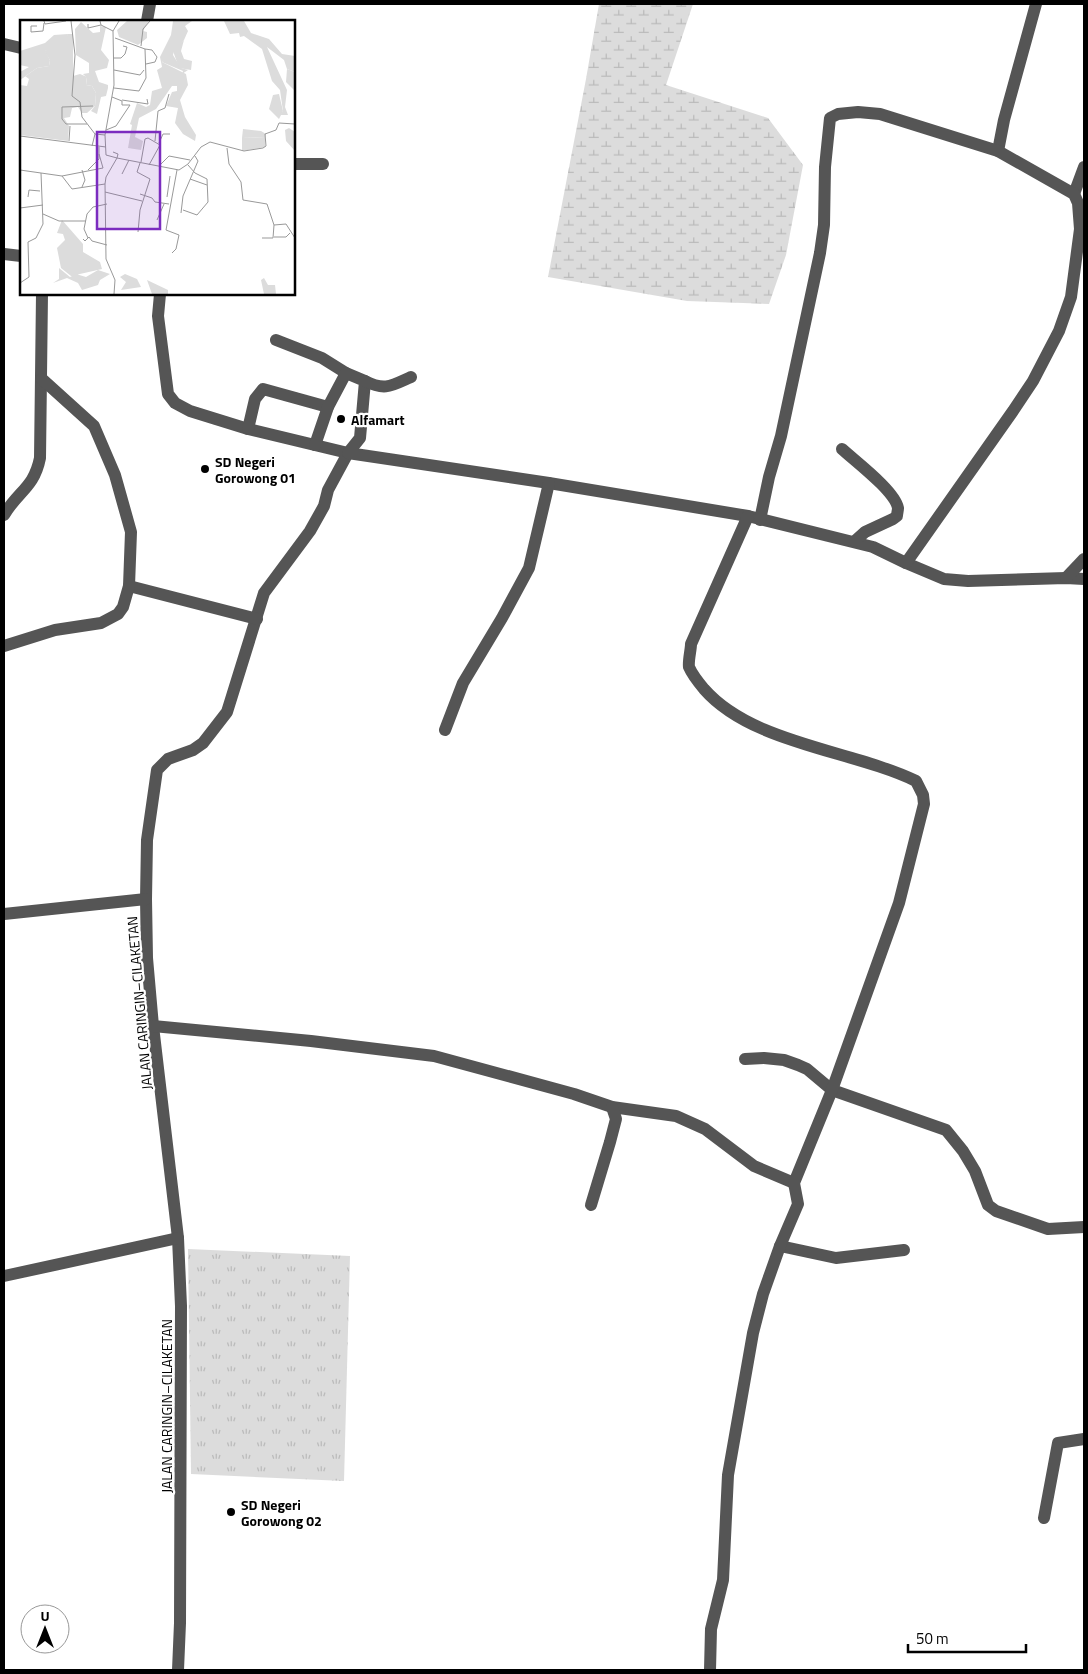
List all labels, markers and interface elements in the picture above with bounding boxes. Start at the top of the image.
inset map [20,20,295,295]
place label: Alfamart [351,409,405,430]
marker: Alfamart [335,413,347,425]
place label: SD Negeri Gorowong 01 [215,451,296,488]
marker: SD Negeri Gorowong 01 [199,463,211,475]
street label: JALAN CARINGIN–CILAKETAN [121,915,157,1091]
street label: JALAN CARINGIN–CILAKETAN [156,1319,177,1493]
place label: SD Negeri Gorowong 02 [241,1494,322,1531]
marker: SD Negeri Gorowong 02 [225,1506,237,1518]
north arrow [20,1604,70,1654]
text: U [40,1605,50,1626]
scale bar [908,1622,1026,1654]
text: 50 m [916,1627,949,1650]

